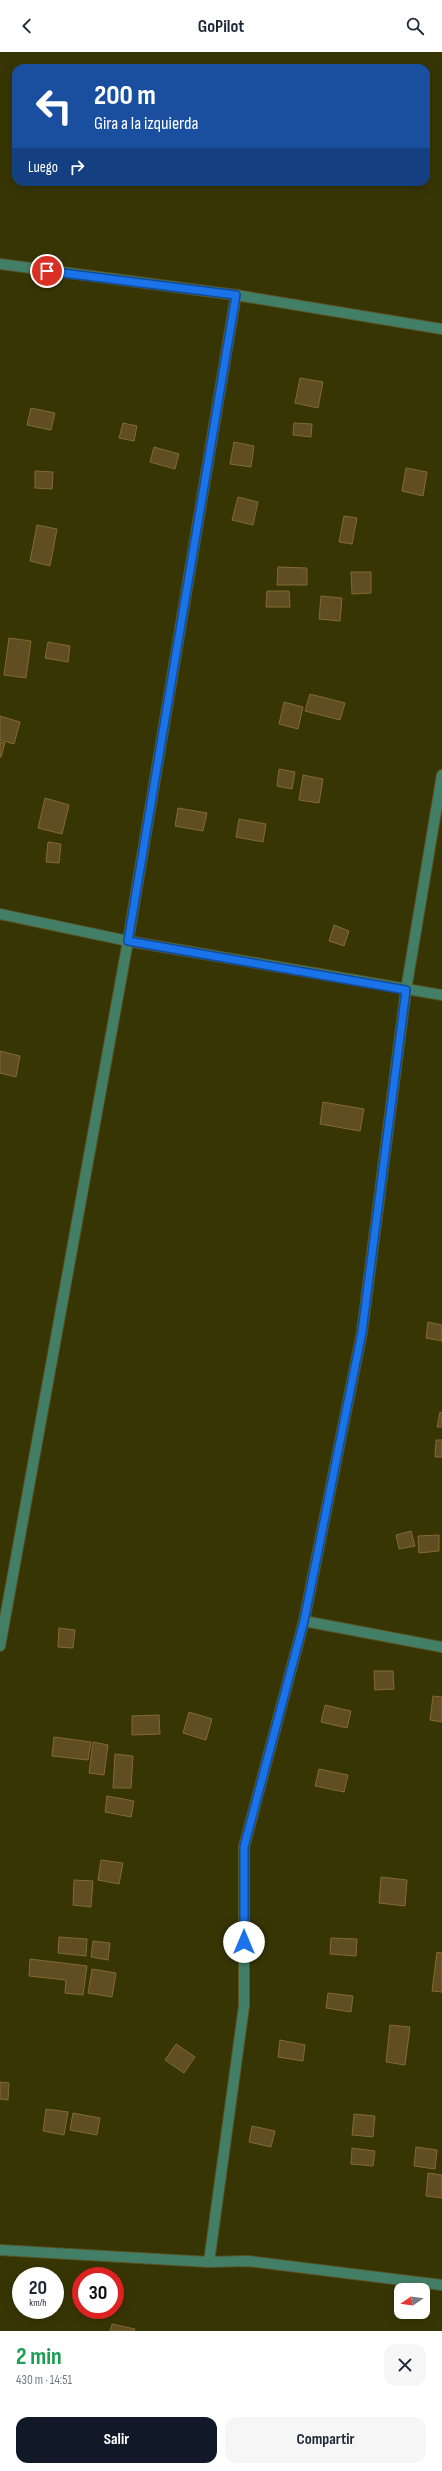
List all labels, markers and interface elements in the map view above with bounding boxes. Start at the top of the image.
icon: back [16,15,38,37]
icon: search [404,15,426,37]
text: GoPilot [198,16,244,37]
text: 200 m [94,79,156,112]
icon: left [28,80,80,132]
text: Gira a la izquierda [94,113,198,134]
icon: right [66,156,88,178]
text: Luego [28,158,58,177]
pin [30,254,64,288]
icon: arrive [36,260,58,282]
position arrow [223,1921,265,1963]
speed limit sign: 30 [72,2267,124,2319]
text: 20 [29,2276,47,2300]
north arrow [394,2283,430,2319]
map controls [394,2283,430,2319]
text: km/h [29,2297,47,2309]
text: 2 min [16,2342,62,2371]
button: close [384,2344,426,2386]
text: 430 m · 14:51 [16,2372,72,2388]
button: Salir [16,2417,217,2463]
button: Compartir [225,2417,426,2463]

